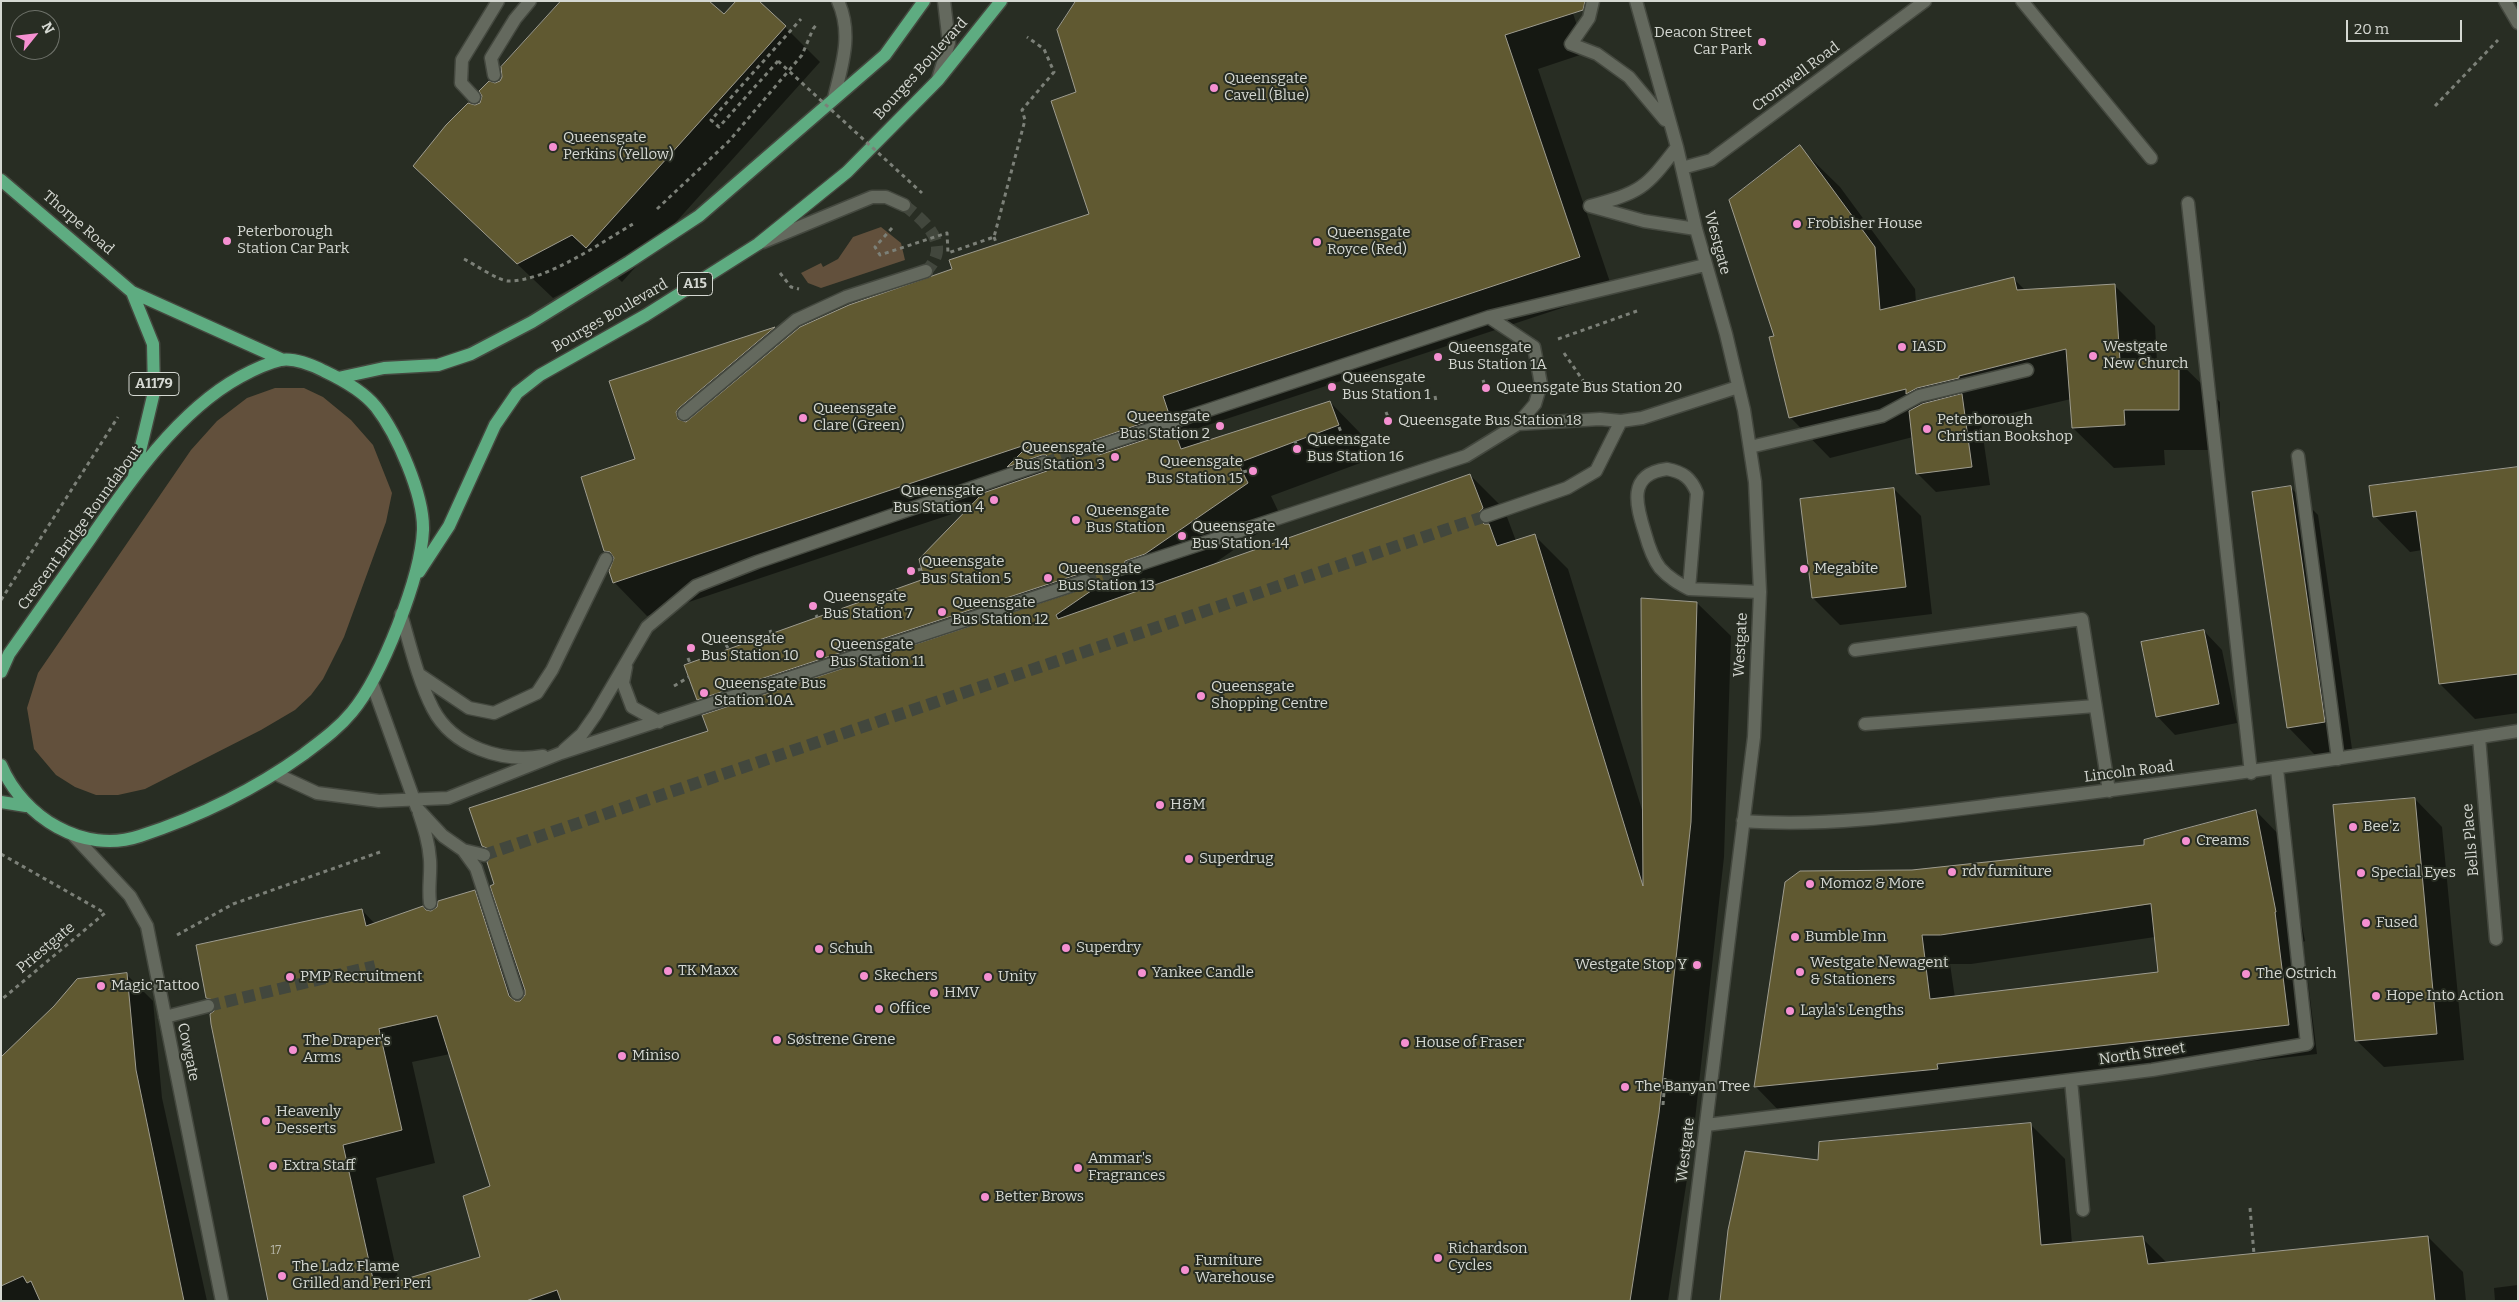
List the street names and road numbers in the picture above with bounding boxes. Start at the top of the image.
street label: Bourges Boulevard [870,14,972,124]
street label: Cromwell Road [1749,38,1843,116]
street label: Thorpe Road [39,187,117,259]
street label: Westgate [1700,209,1734,277]
road number: A15 [678,272,712,296]
street label: Bourges Boulevard [549,275,671,357]
road number: A1179 [129,372,179,396]
street label: Crescent Bridge Roundabout [14,442,146,614]
street label: Westgate [1730,612,1752,678]
street label: Lincoln Road [2083,758,2175,786]
street label: Bells Place [2459,803,2483,877]
street label: Priestgate [13,919,79,977]
street label: Cowgate [173,1021,203,1083]
street label: North Street [2098,1039,2186,1069]
street label: Westgate [1673,1117,1699,1183]

